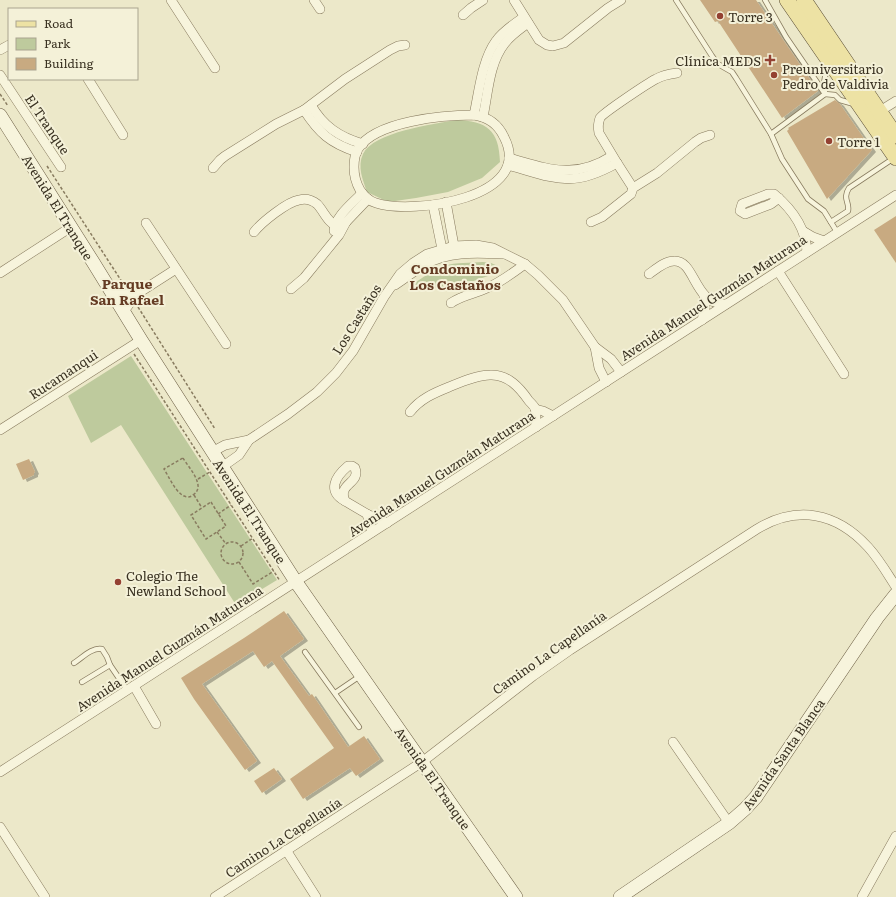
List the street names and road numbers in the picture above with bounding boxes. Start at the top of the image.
street label: El Tranque [21,90,75,158]
street label: Avenida El Tranque [18,150,98,264]
street label: Avenida Manuel Guzmán Maturana [616,229,810,365]
street label: Los Castaños [327,280,385,358]
street label: Rucamanqui [25,344,102,403]
street label: Avenida Manuel Guzmán Maturana [344,405,538,541]
street label: Avenida El Tranque [209,455,291,567]
street label: Avenida Manuel Guzmán Maturana [72,580,266,716]
street label: Camino La Capellanía [488,605,610,699]
street label: Avenida Santa Blanca [737,694,829,814]
street label: Avenida El Tranque [390,723,476,833]
street label: Camino La Capellanía [221,792,345,882]

